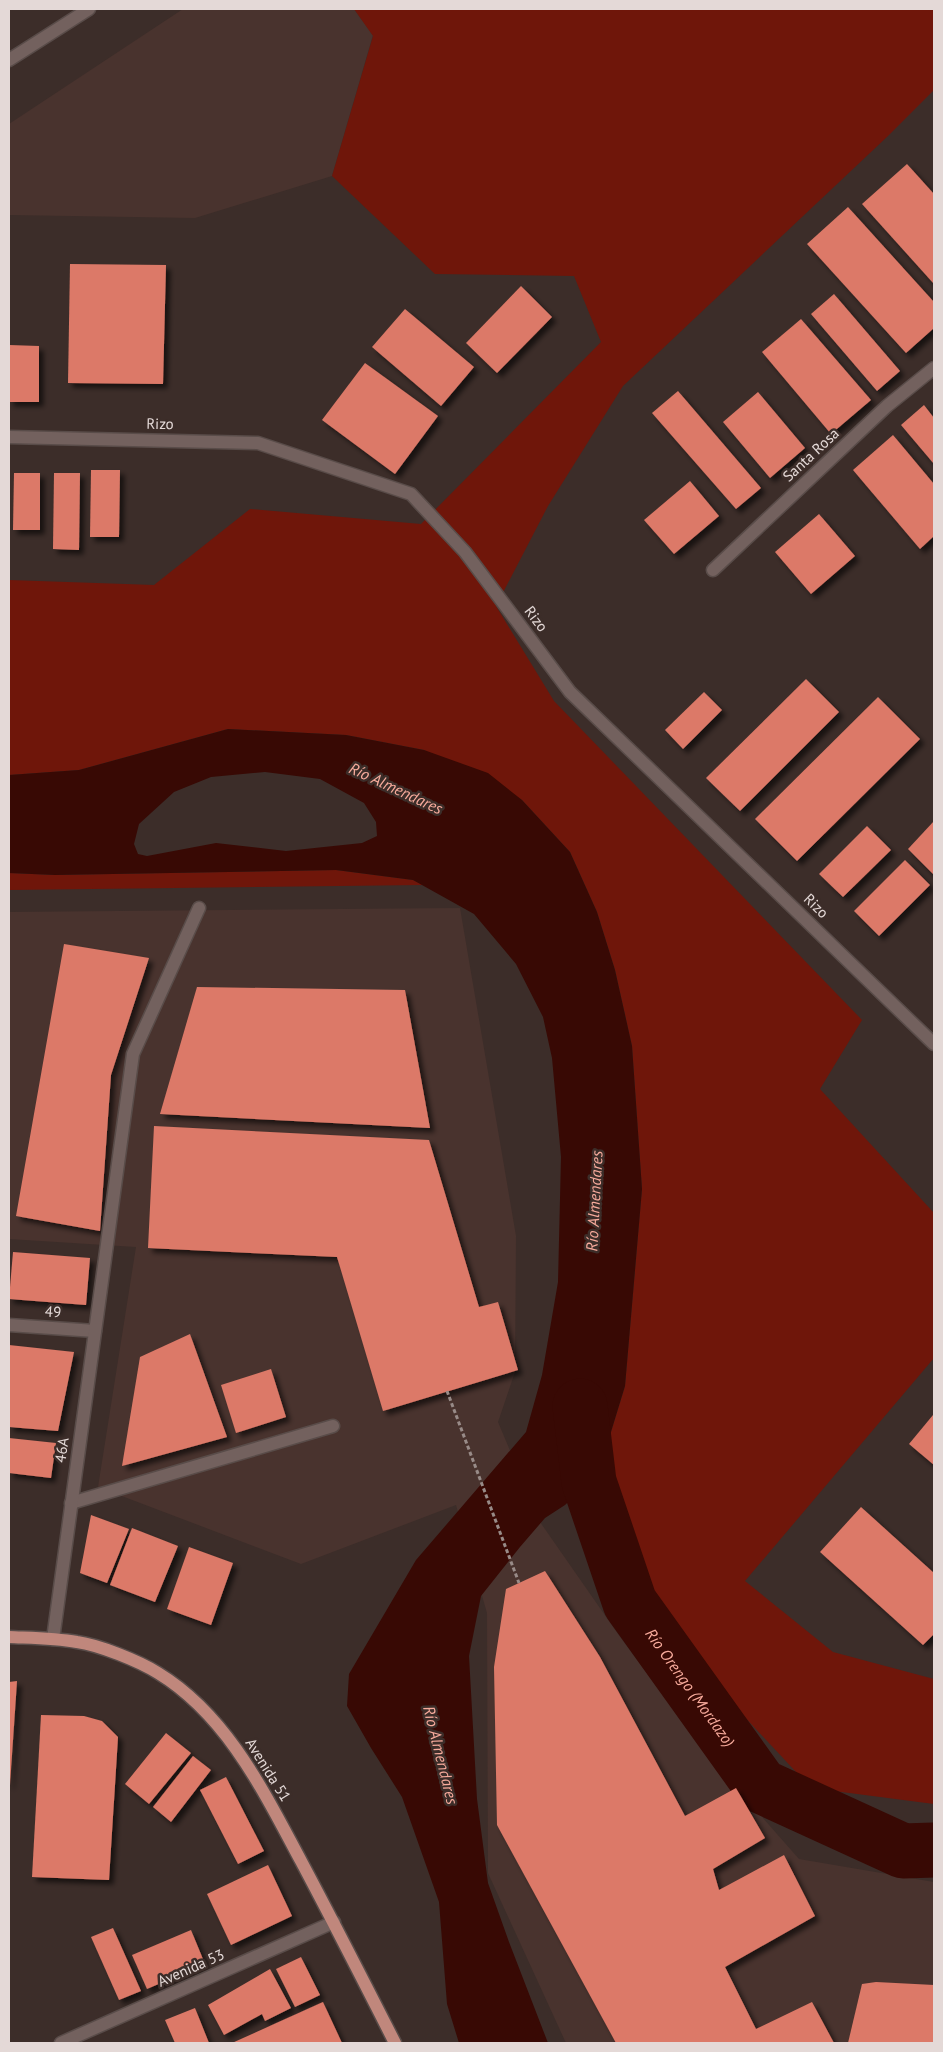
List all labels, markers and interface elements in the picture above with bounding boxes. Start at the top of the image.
street label: Rizo [146,414,174,433]
street label: Santa Rosa [779,424,843,486]
street label: Rizo [521,602,552,635]
water label: Río Almendares [346,758,446,819]
street label: Rizo [800,889,833,922]
water label: Río Almendares [581,1149,607,1252]
street label: 49 [44,1301,62,1322]
street label: 46A [50,1436,73,1464]
water label: Río Orengo (Mordazo) [641,1624,740,1750]
water label: Río Almendares [419,1704,463,1807]
street label: Avenida 51 [242,1735,295,1805]
street label: Avenida 53 [154,1944,227,1991]

